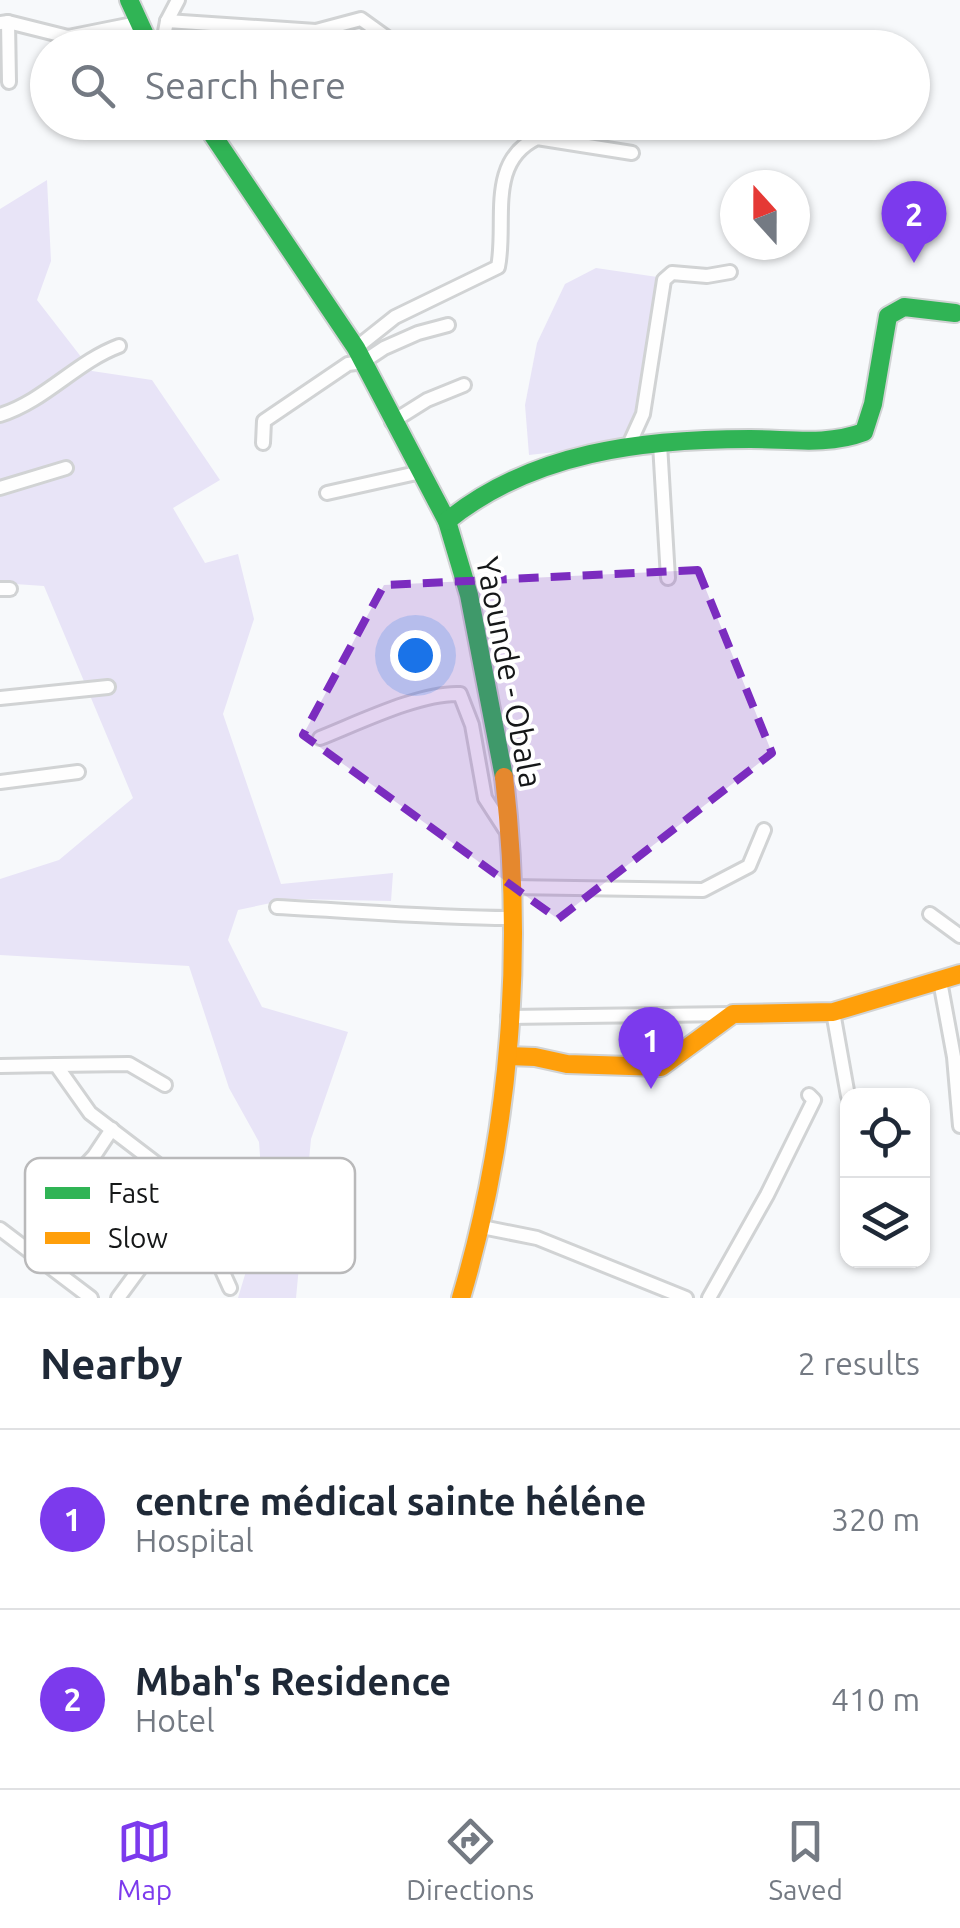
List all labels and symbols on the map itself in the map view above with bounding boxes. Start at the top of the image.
north arrow [720,170,810,260]
pin: 2 [882,180,946,263]
street label: Yaounde - Obala [470,554,550,790]
your location [390,630,441,681]
pin: 1 [618,1006,684,1089]
legend [25,1158,355,1273]
text: Fast [108,1177,159,1208]
text: Slow [108,1222,168,1253]

